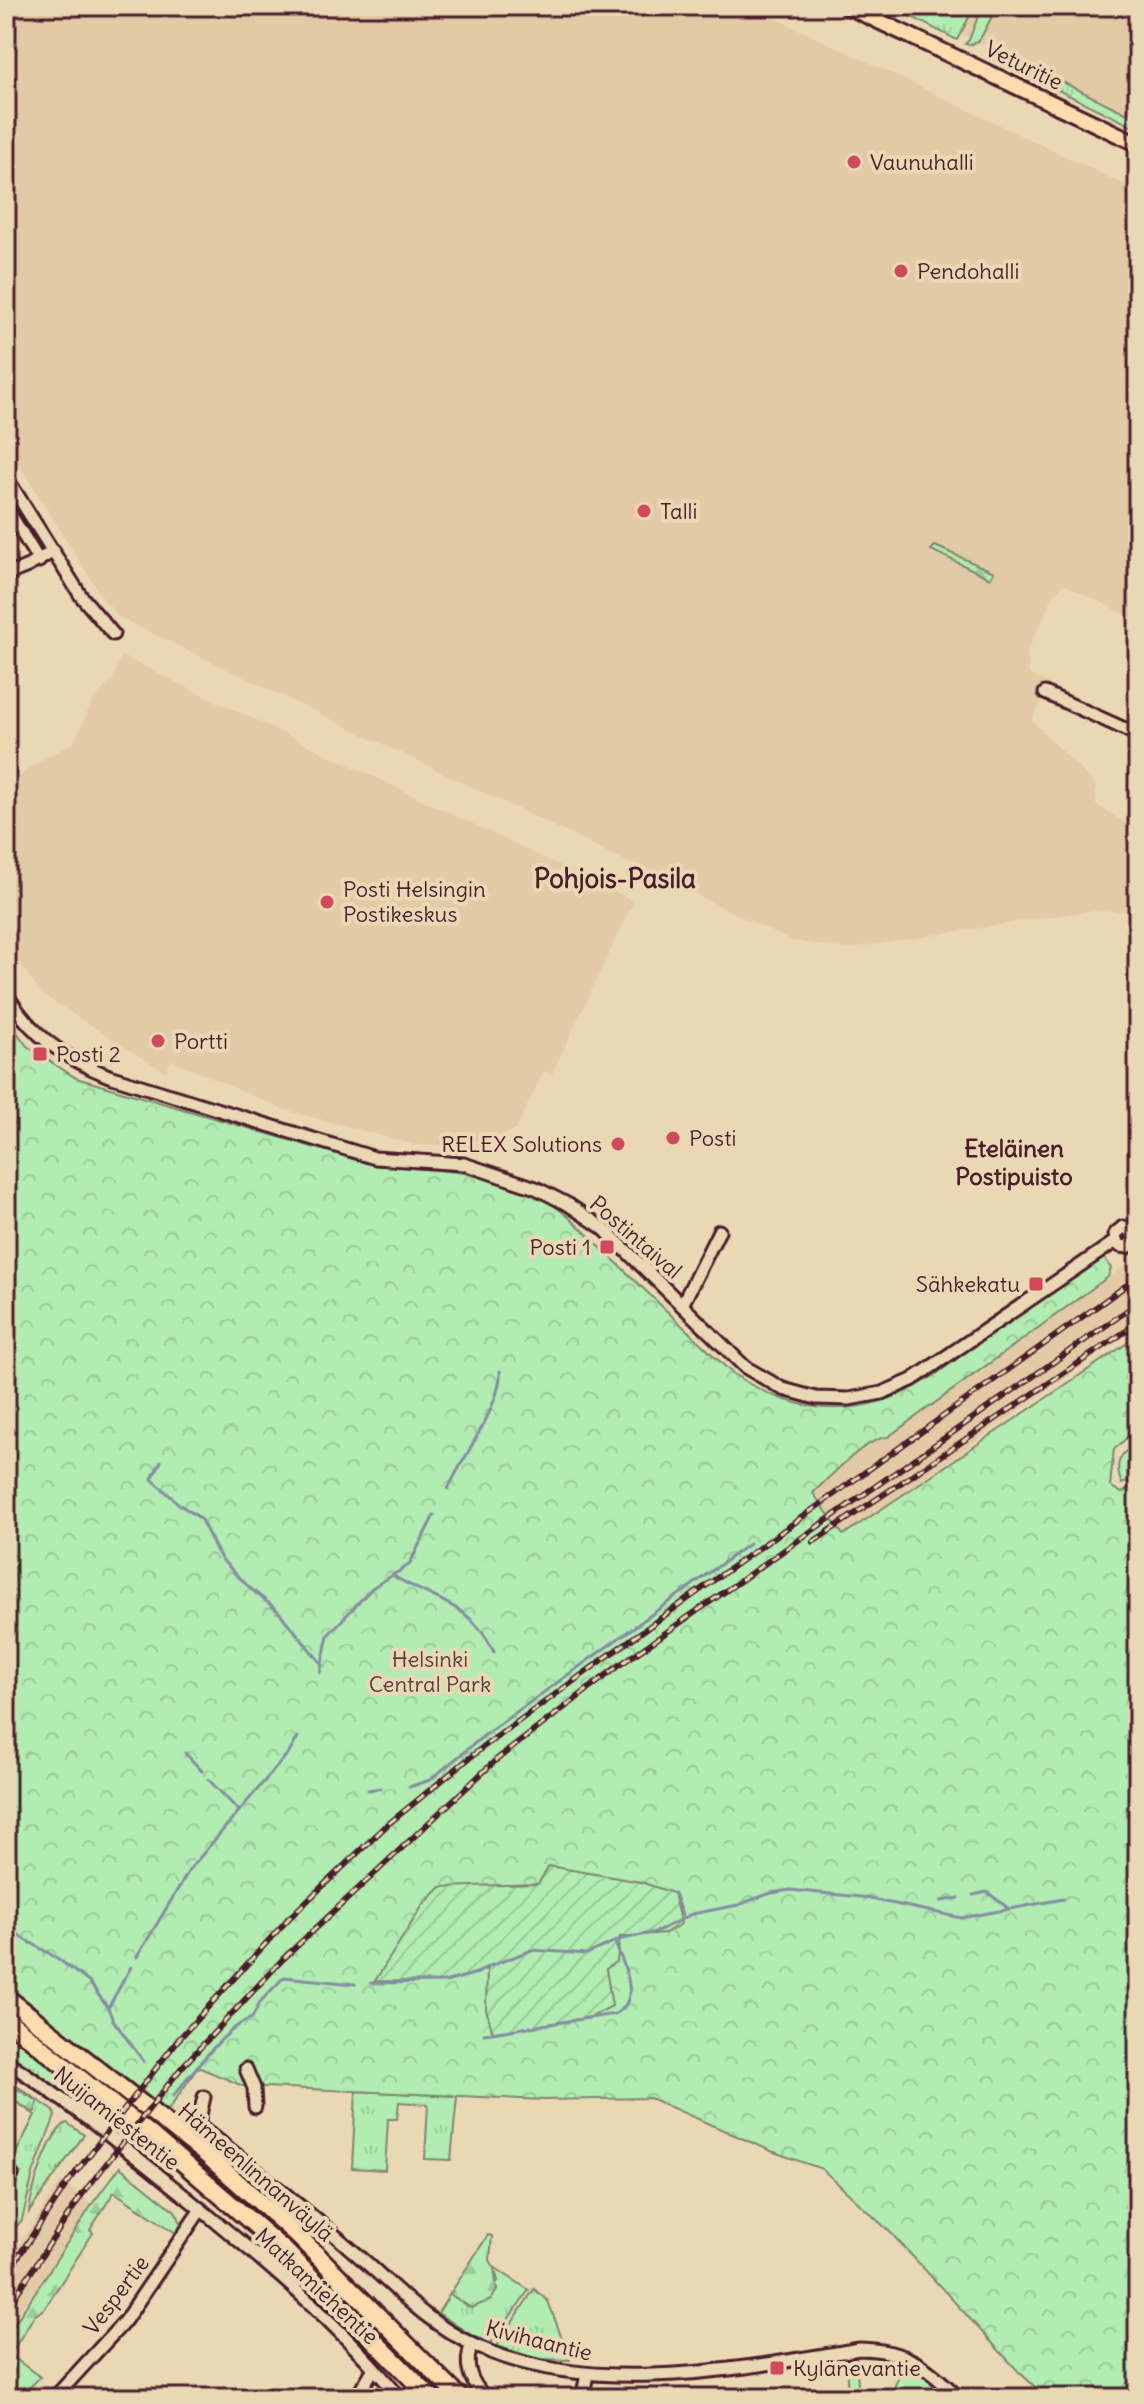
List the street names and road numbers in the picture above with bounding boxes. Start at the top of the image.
street label: Veturitie [981,34,1067,96]
street label: Postintaival [584,1189,688,1285]
street label: Nuijamiestentie [48,2060,186,2176]
street label: Hämeenlinnanväylä [172,2097,340,2247]
street label: Matkamiehentie [249,2222,385,2350]
street label: Vespertie [77,2250,155,2340]
street label: Kivihaantie [483,2313,595,2367]

